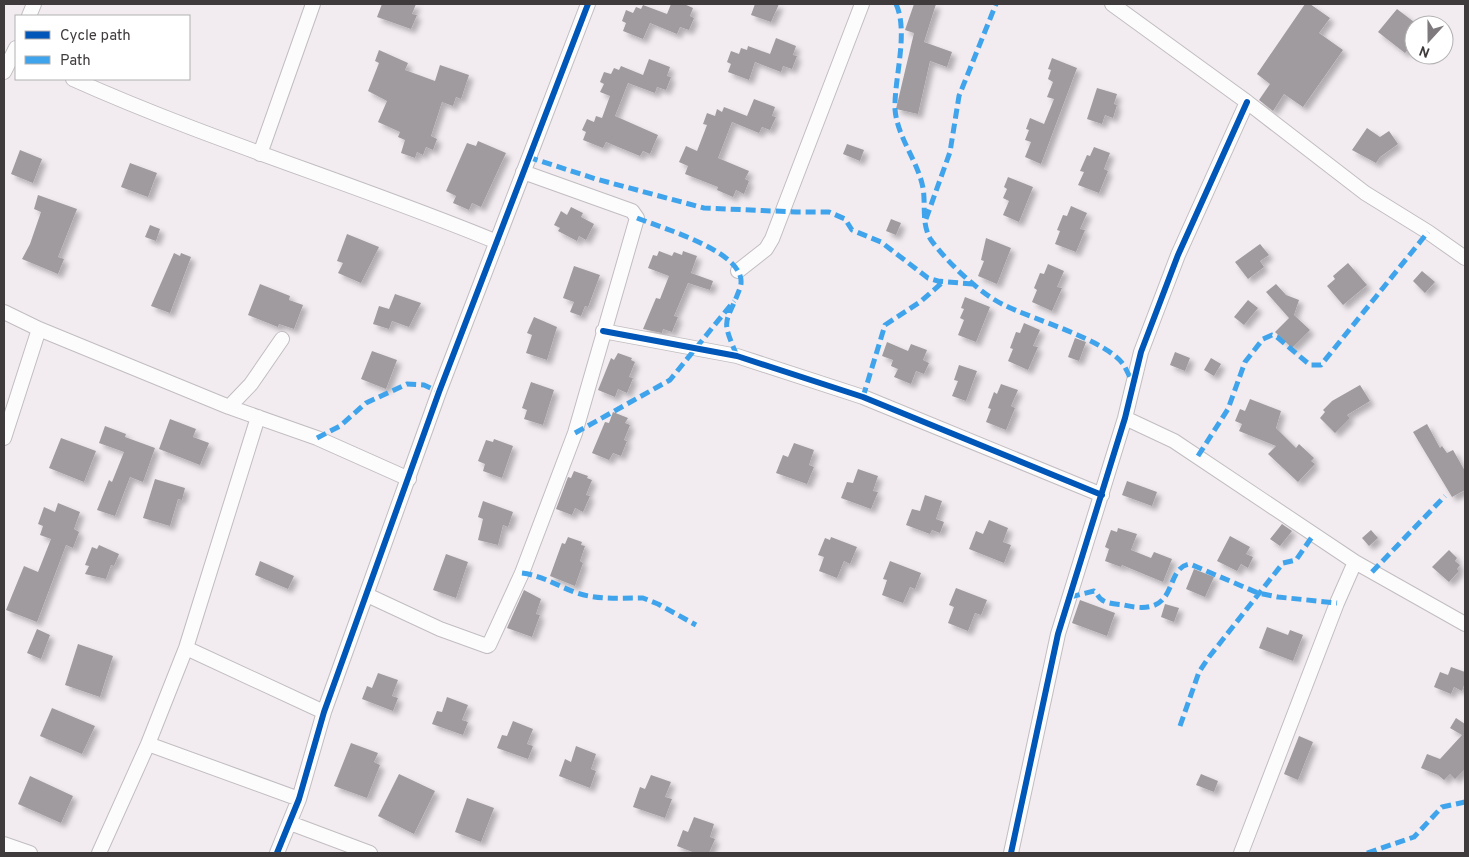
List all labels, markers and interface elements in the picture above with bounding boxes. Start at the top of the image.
legend [15,15,190,80]
north arrow [1404,15,1454,65]
text: Cycle path [60,27,131,46]
text: N [1417,41,1433,60]
text: Path [60,52,91,71]

